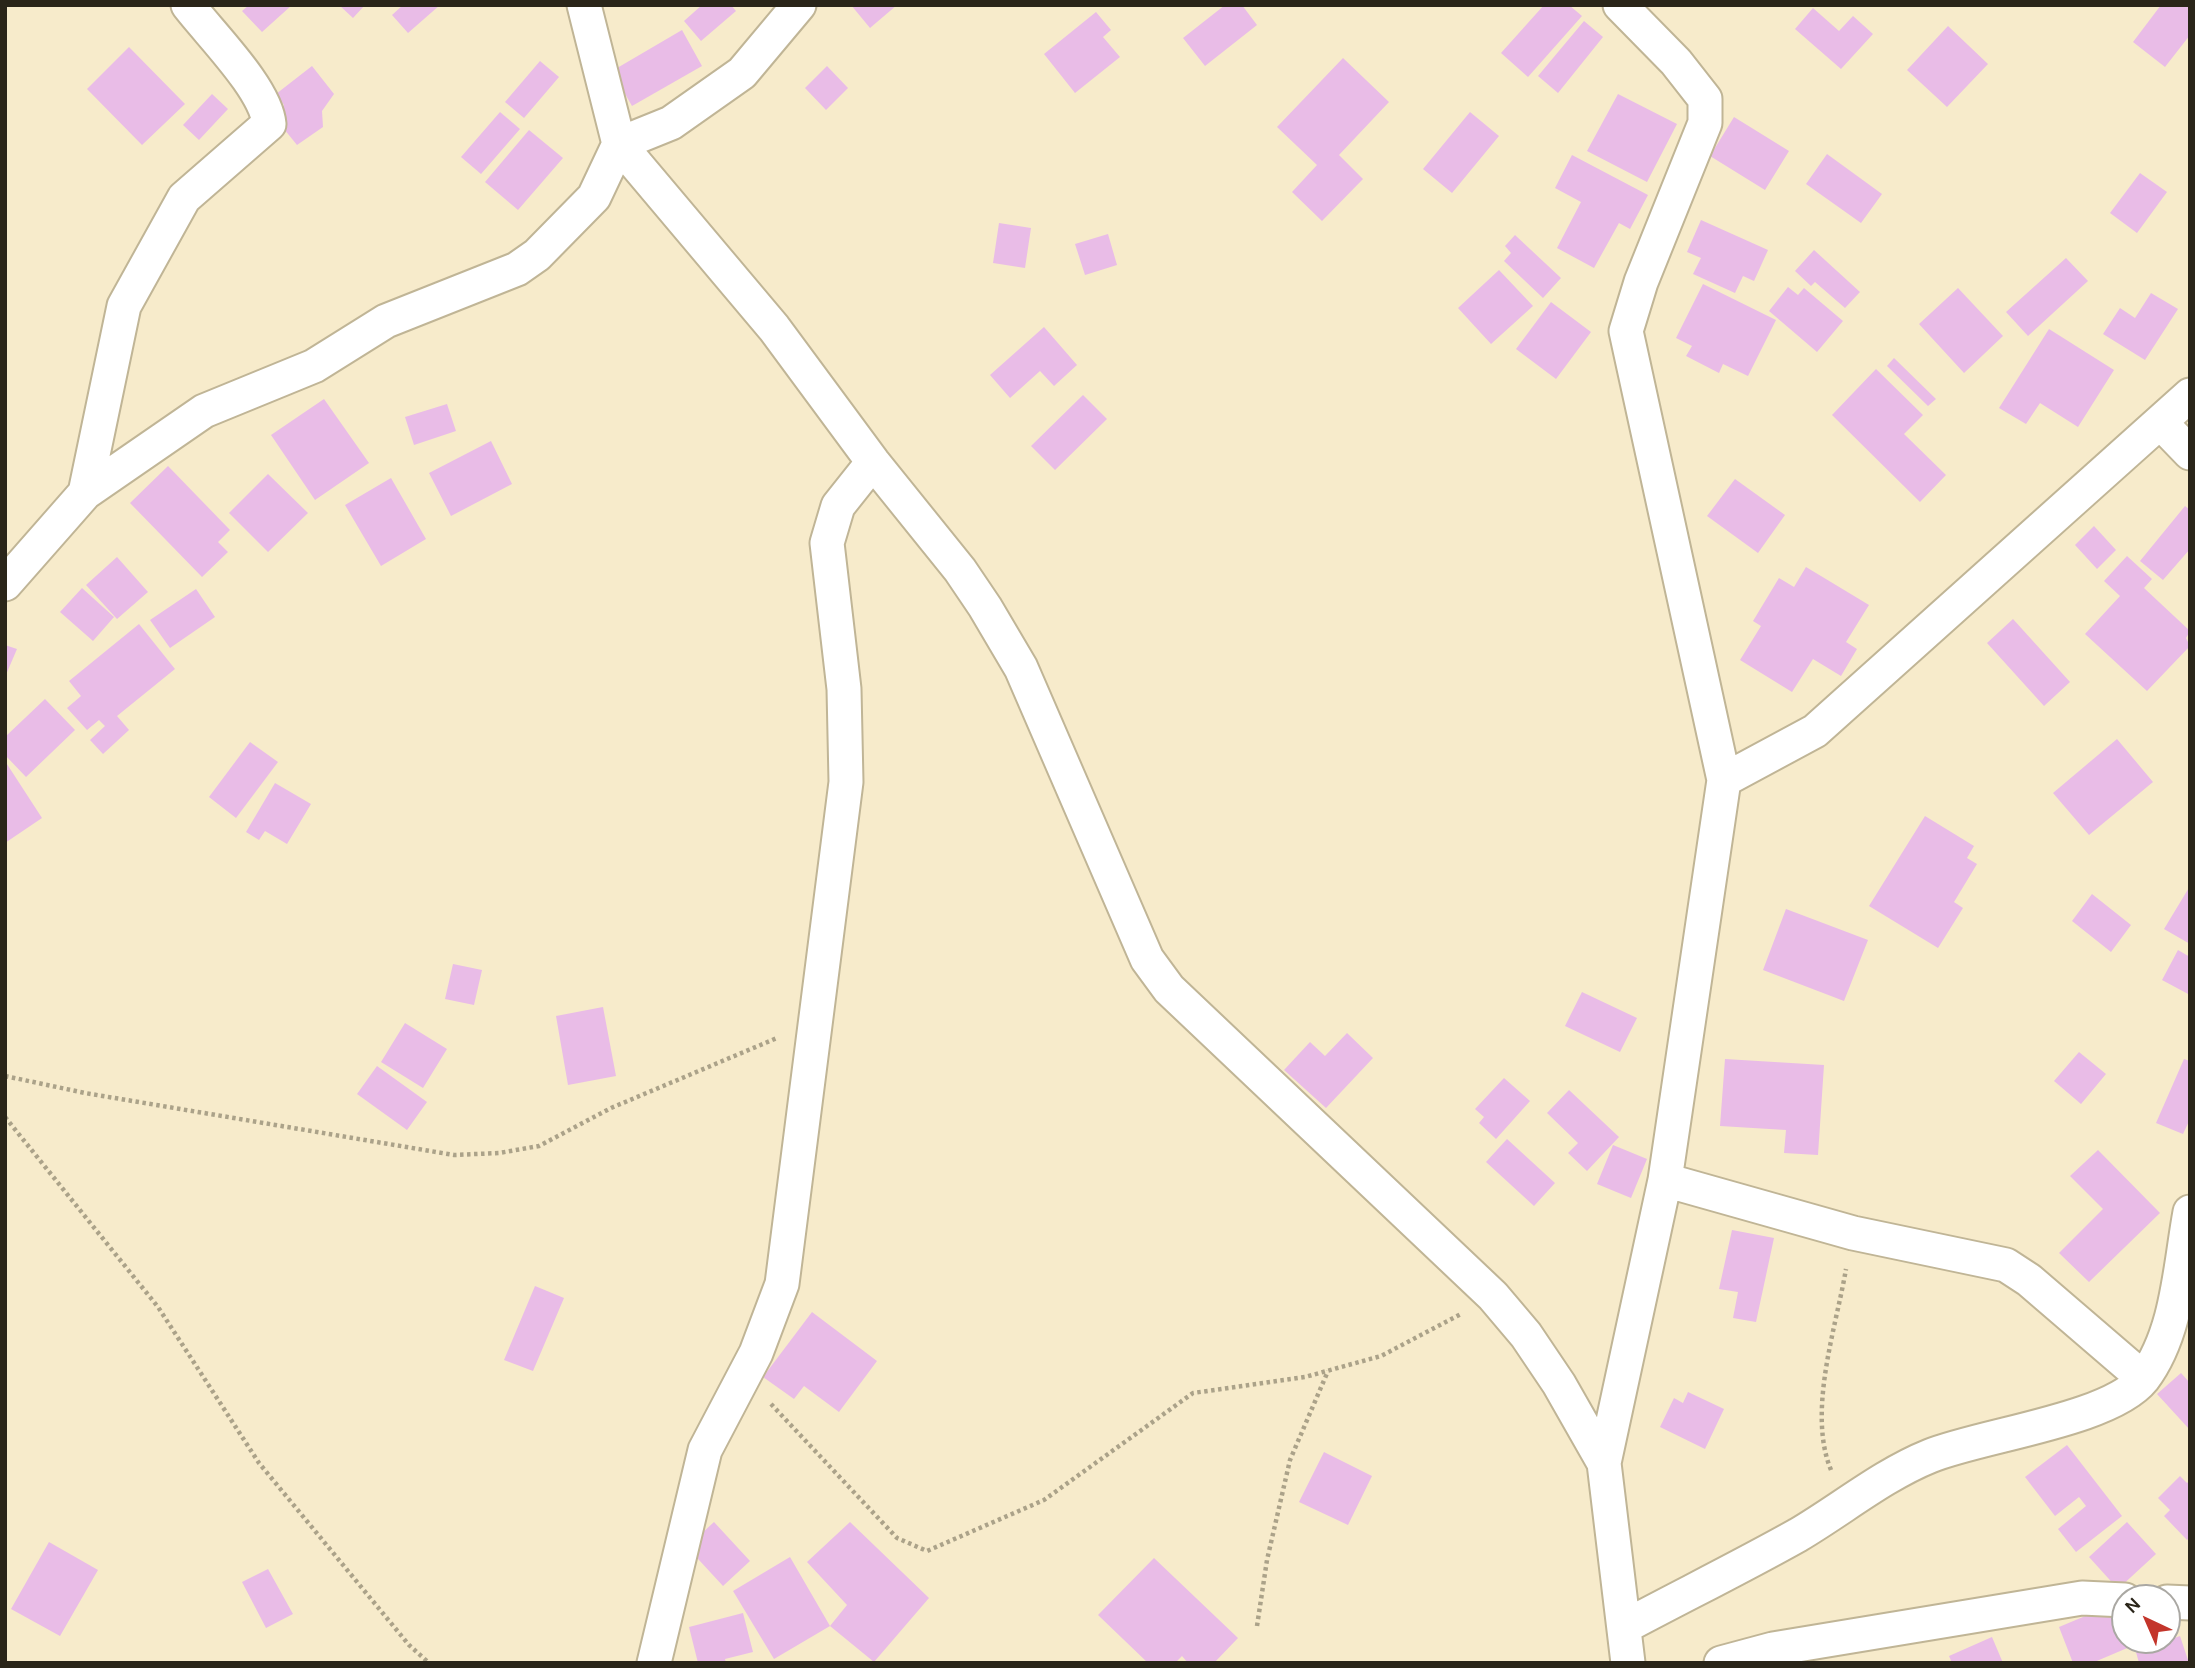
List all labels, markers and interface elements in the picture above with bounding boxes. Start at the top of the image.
north arrow [2111,1584,2181,1654]
text: N [2120,1593,2145,1618]

